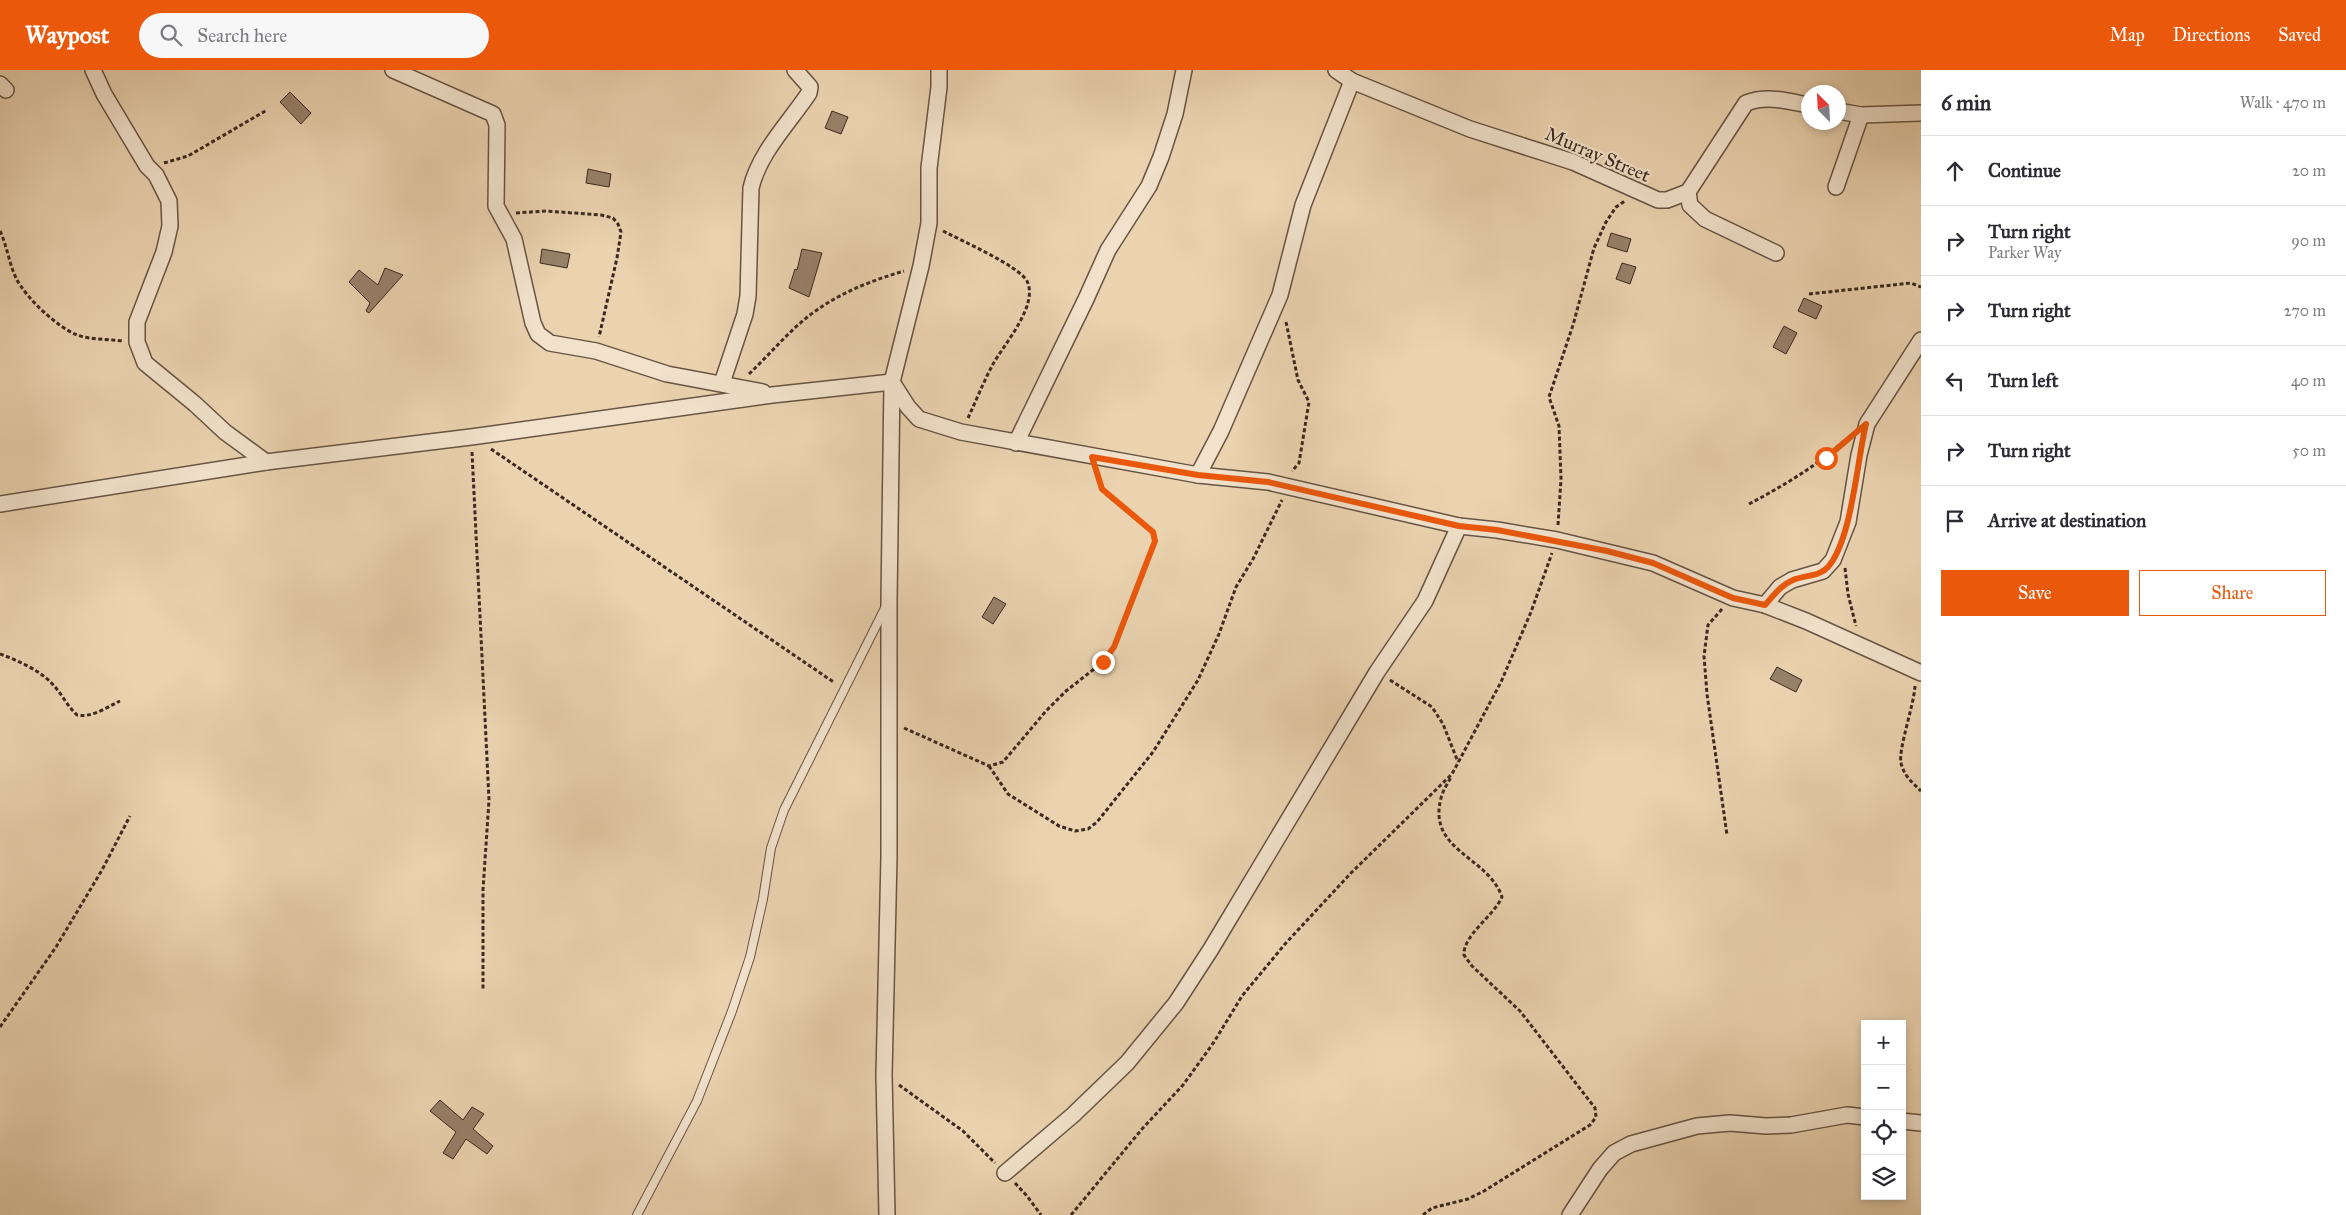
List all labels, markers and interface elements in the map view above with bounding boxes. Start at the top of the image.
search box [139,13,489,58]
text: Waypost [25,20,109,50]
icon: search [157,21,185,49]
text: Search here [197,24,287,47]
text: Map [2109,24,2145,46]
text: Directions [2173,24,2250,46]
text: Saved [2278,24,2321,46]
north arrow [1801,85,1846,130]
text: 6 min [1941,90,1991,116]
text: Walk · 470 m [2240,93,2326,112]
street label: Murray Street [1542,122,1654,187]
icon: ahead [1941,157,1969,185]
text: Continue [1988,159,2061,182]
text: 20 m [2292,161,2326,180]
text: Turn right [1988,220,2071,243]
icon: right [1941,227,1969,255]
text: 90 m [2291,231,2326,250]
text: Parker Way [1988,243,2061,262]
icon: right [1941,297,1969,325]
text: Turn right [1988,299,2071,322]
text: 270 m [2284,301,2326,320]
icon: left [1941,367,1969,395]
text: Turn left [1988,369,2058,392]
text: 40 m [2291,371,2326,390]
icon: right [1941,437,1969,465]
text: Turn right [1988,439,2071,462]
text: 50 m [2292,441,2326,460]
route start [1815,447,1838,470]
icon: arrive [1941,507,1969,535]
text: Arrive at destination [1988,509,2146,532]
button: Save [1941,570,2129,616]
button: Share [2139,570,2326,616]
route end [1092,651,1115,674]
map controls [1861,1020,1906,1200]
button: + [1861,1020,1906,1065]
button: − [1861,1065,1906,1110]
button: locate [1861,1110,1906,1155]
button: layers [1861,1155,1906,1200]

